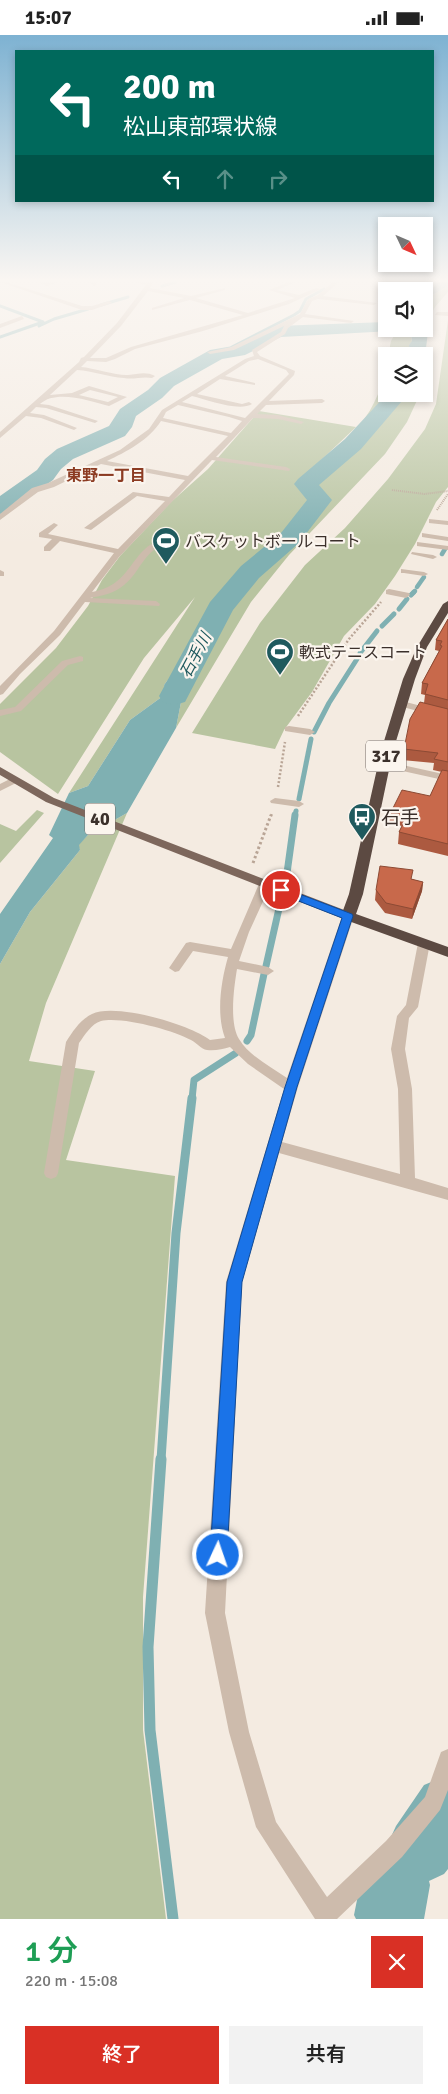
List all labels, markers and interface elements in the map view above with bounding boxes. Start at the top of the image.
text: 15:07 [25,6,72,30]
text: 200 m [123,65,216,108]
icon: left [40,70,105,135]
text: 松山東部環状線 [123,113,277,140]
icon: left [158,165,186,193]
icon: ahead [211,165,239,193]
icon: right [264,165,292,193]
north arrow [378,217,432,273]
map controls [378,217,433,402]
button: sound [378,282,433,337]
button: layers [378,347,433,402]
district label: 東野一丁目 [66,466,146,486]
sports icon: バスケットボールコート [151,526,181,565]
place label: バスケットボールコート [185,532,361,552]
water label: 石手川 [176,628,217,681]
sports icon: 軟式テニスコート [265,637,295,676]
place label: 軟式テニスコート [299,643,427,663]
road number: 317 [366,741,406,771]
bus stop icon: 石手 [347,802,377,841]
road number: 40 [85,804,115,835]
place label: 石手 [381,806,419,830]
pin [260,869,302,911]
icon: arrive [267,876,295,904]
position arrow [191,1528,243,1580]
text: 1 分 [25,1933,78,1970]
button: close [371,1936,423,1988]
text: 220 m · 15:08 [25,1971,118,1991]
button: 終了 [25,2026,219,2084]
button: 共有 [229,2026,423,2084]

